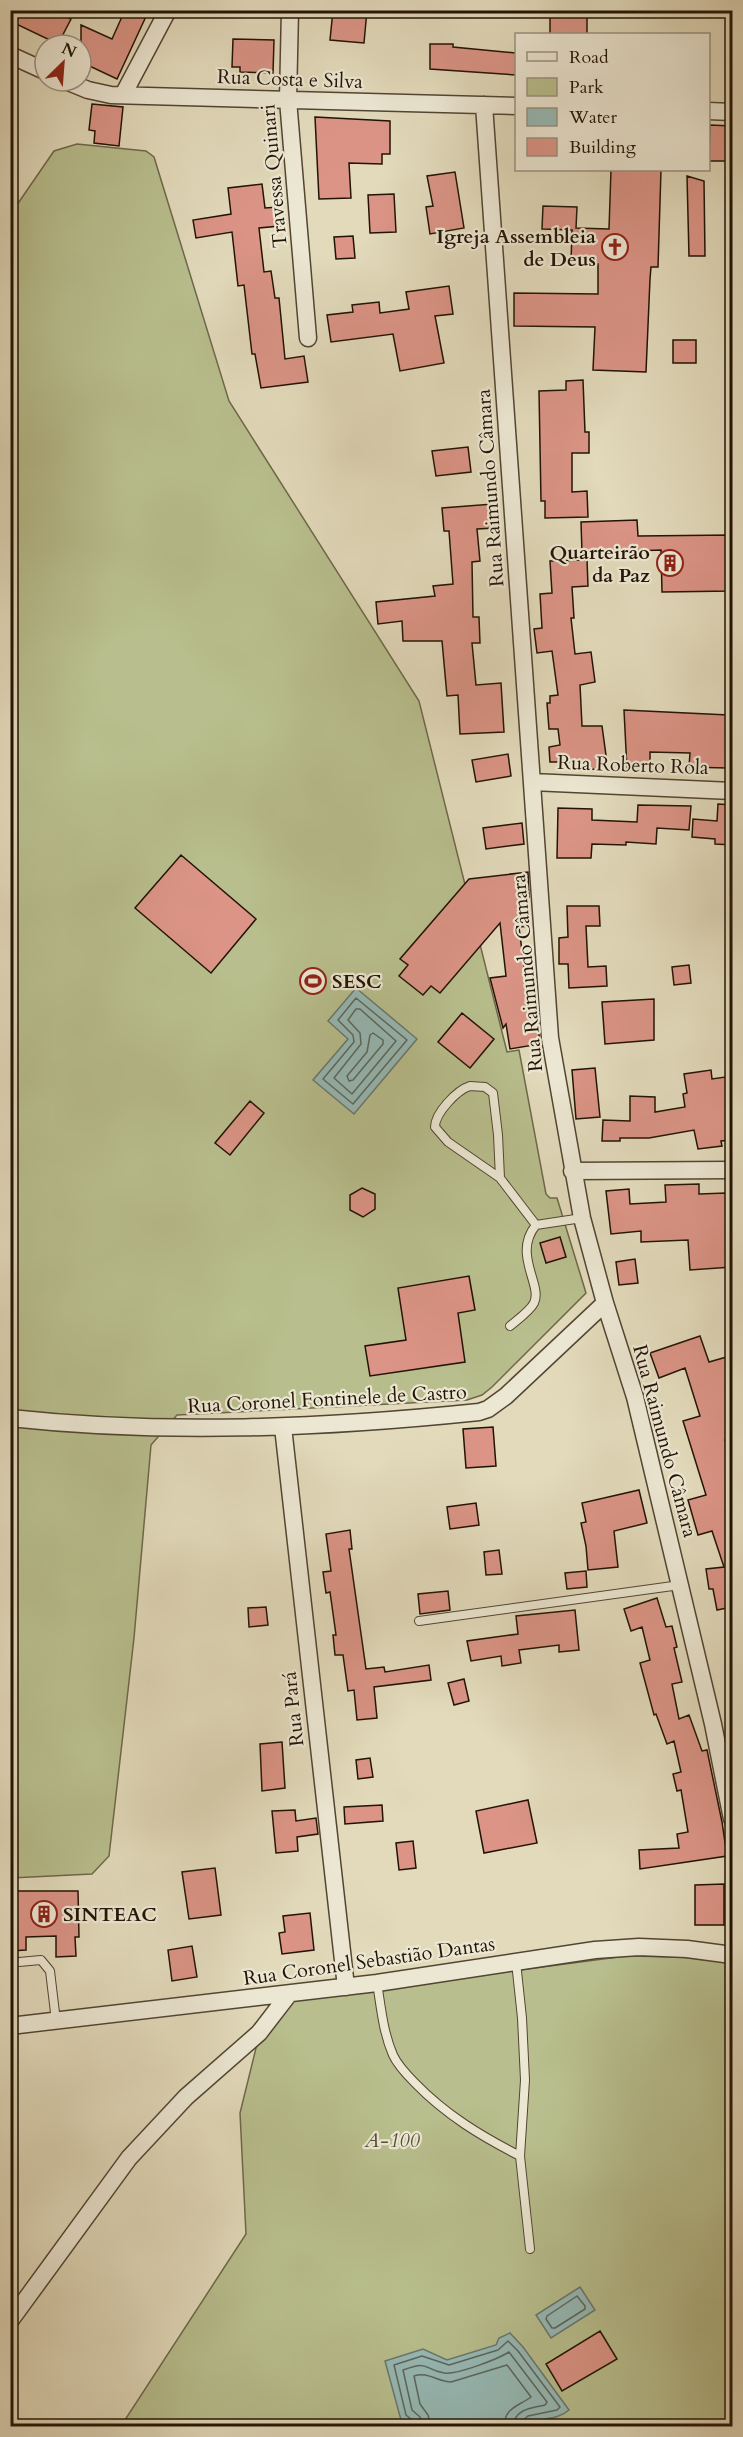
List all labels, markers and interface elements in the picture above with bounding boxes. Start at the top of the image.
north arrow [33,33,93,93]
legend [515,33,710,171]
text: N [58,37,80,63]
text: Road [569,45,609,70]
street label: Rua Costa e Silva [217,63,364,95]
text: Park [569,75,604,100]
street label: Travessa Quinari [254,103,294,249]
text: Water [568,105,618,130]
text: Building [569,135,637,160]
place label: Igreja Assembleia de Deus [436,223,596,273]
church icon: Igreja Assembleia de Deus [600,232,630,262]
street label: Rua Raimundo Câmara [470,388,510,588]
place label: Quarteirão da Paz [550,539,650,589]
building icon: Quarteirão da Paz [655,548,685,578]
street label: Rua Roberto Rola [557,749,710,781]
street label: Rua Raimundo Câmara [505,873,549,1073]
sports icon: SESC [298,966,328,996]
place label: SESC [332,968,382,995]
street label: Rua Raimundo Câmara [626,1342,704,1541]
street label: Rua Coronel Fontinele de Castro [187,1378,468,1420]
street label: Rua Pará [276,1670,310,1748]
building icon: SINTEAC [29,1899,59,1929]
place label: SINTEAC [63,1901,157,1928]
street label: Rua Coronel Sebastião Dantas [241,1930,497,1992]
park label: A-100 [364,2127,420,2154]

